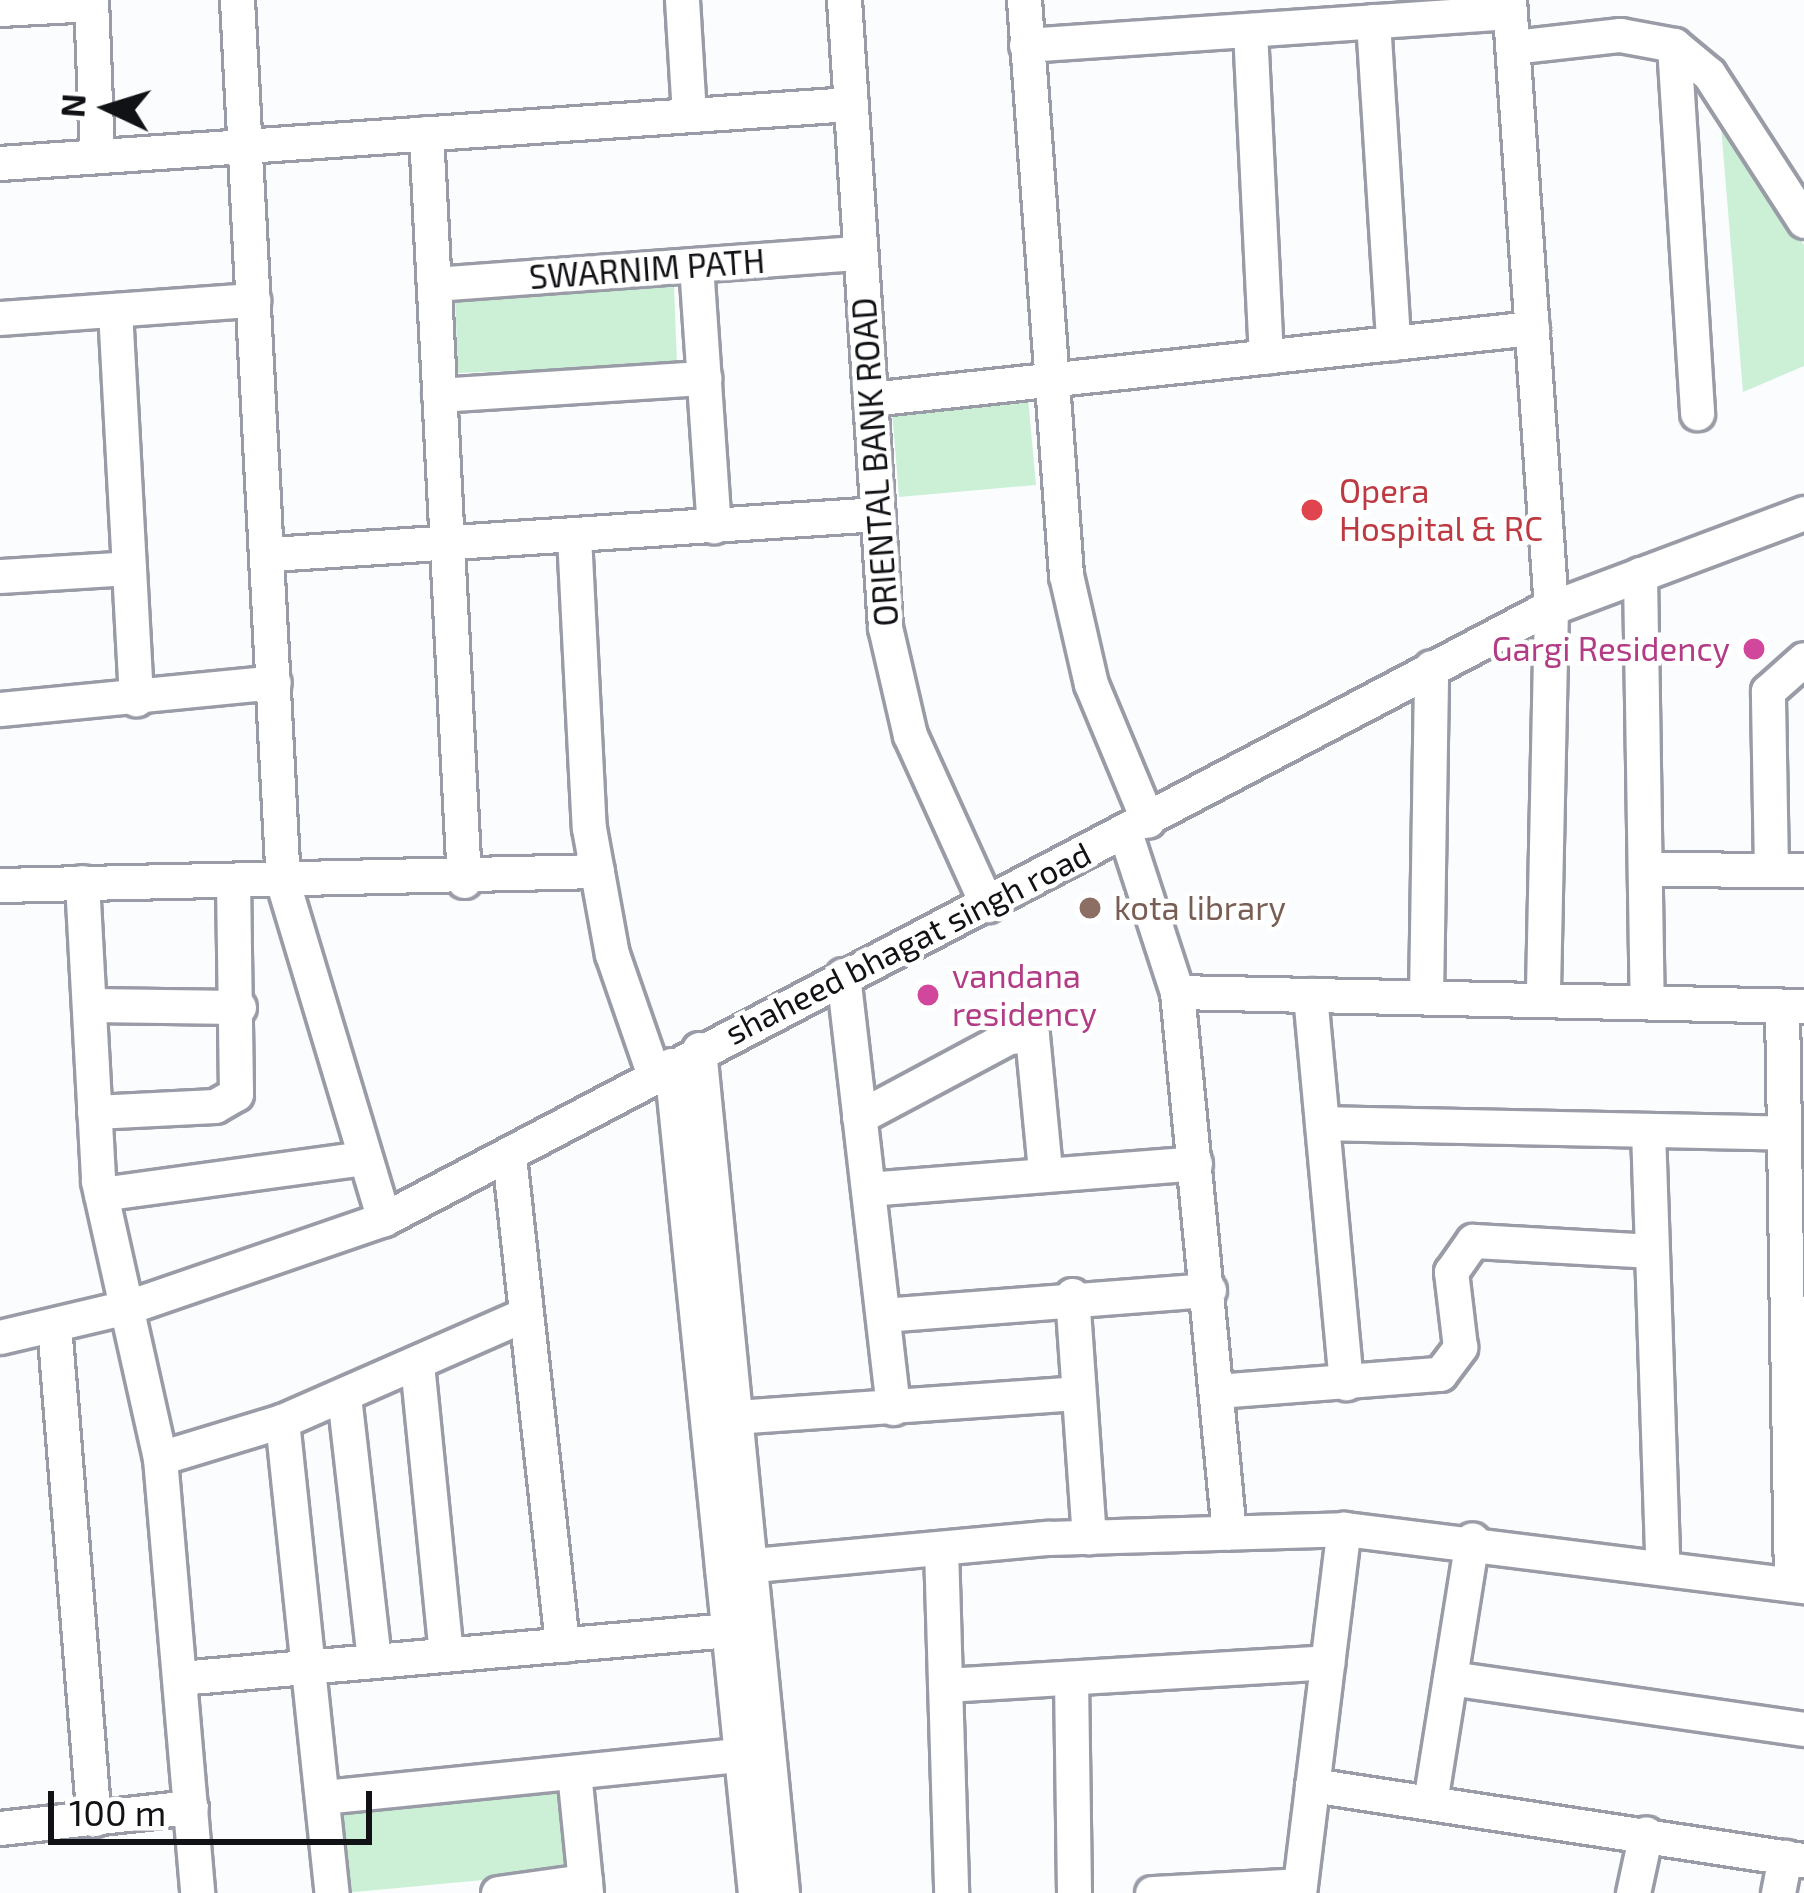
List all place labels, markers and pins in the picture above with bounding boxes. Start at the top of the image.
place label: Opera Hospital & RC [1339,471,1544,549]
marker: Opera Hospital & RC [1296,494,1328,526]
place label: Gargi Residency [1492,629,1730,669]
marker: Gargi Residency [1741,636,1767,662]
place label: kota library [1114,888,1286,928]
marker: kota library [1077,895,1103,921]
place label: vandana residency [952,956,1097,1034]
marker: vandana residency [915,982,941,1008]

